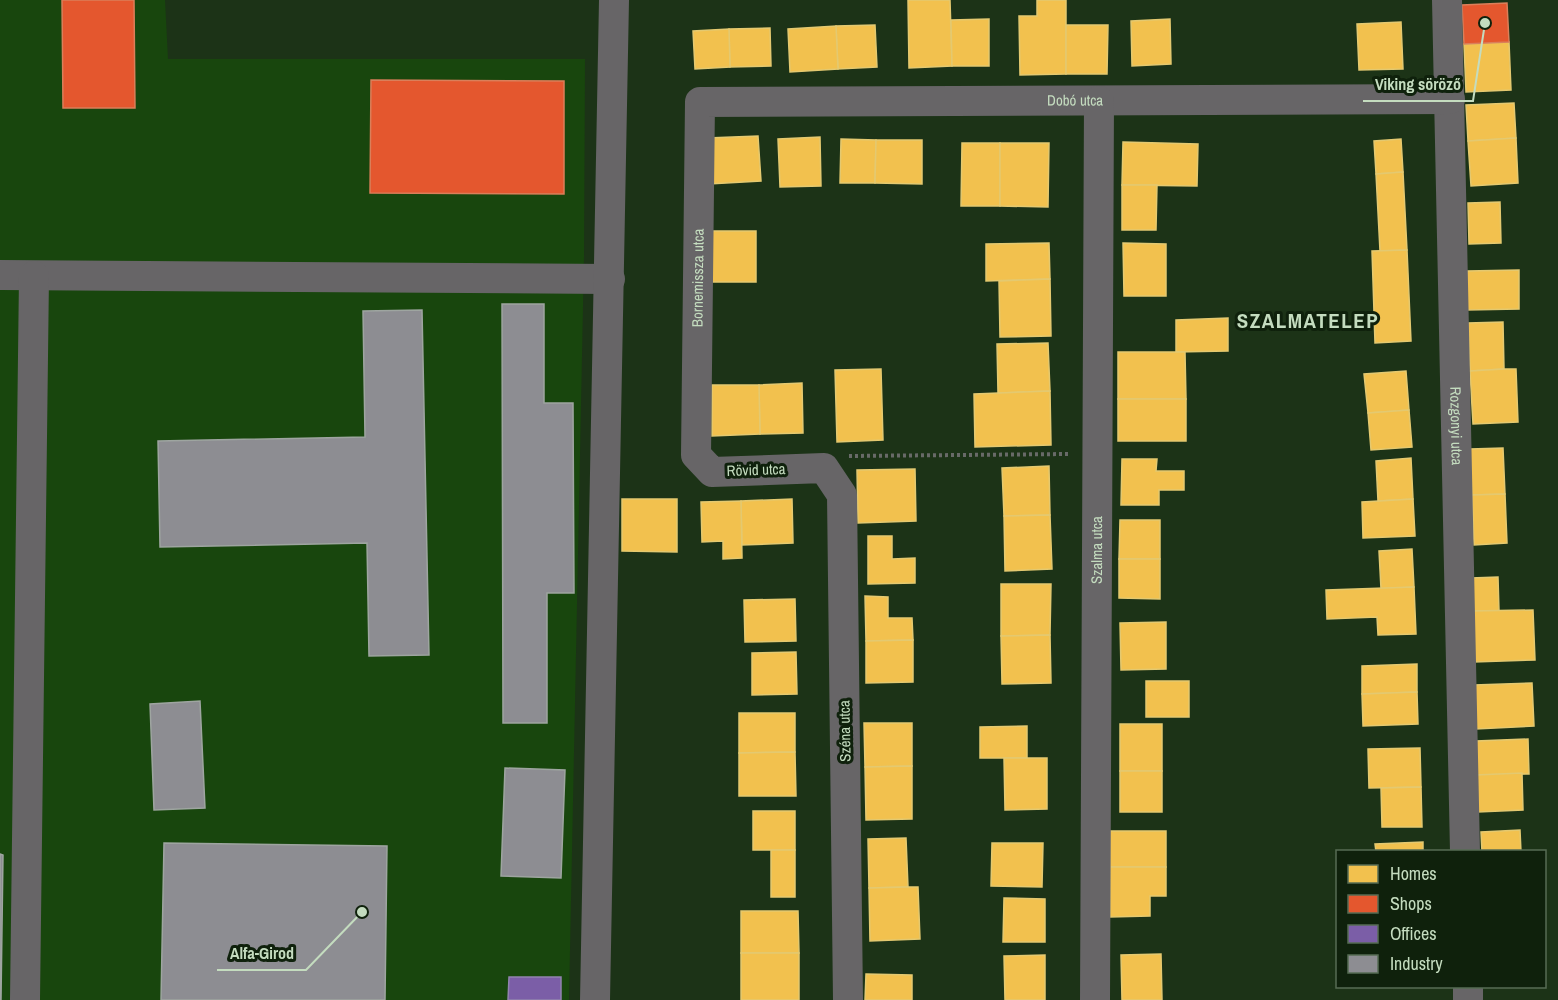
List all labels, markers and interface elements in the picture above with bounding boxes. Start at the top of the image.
callout: Viking söröző [1363,67,1473,101]
text: Viking söröző [1375,73,1461,95]
street label: Dobó utca [1047,89,1103,111]
street label: Bornemissza utca [686,228,709,327]
district label: SZALMATELEP [1237,306,1379,335]
street label: Rozgonyi utca [1445,386,1468,466]
street label: Rövid utca [726,458,786,481]
street label: Szalma utca [1086,516,1107,584]
street label: Széna utca [833,700,856,762]
legend [1336,850,1546,988]
text: Homes [1390,861,1437,886]
text: Shops [1390,891,1432,916]
text: Offices [1390,921,1437,946]
callout: Alfa-Girod [217,936,306,970]
text: Alfa-Girod [230,942,294,964]
text: Industry [1390,951,1443,976]

